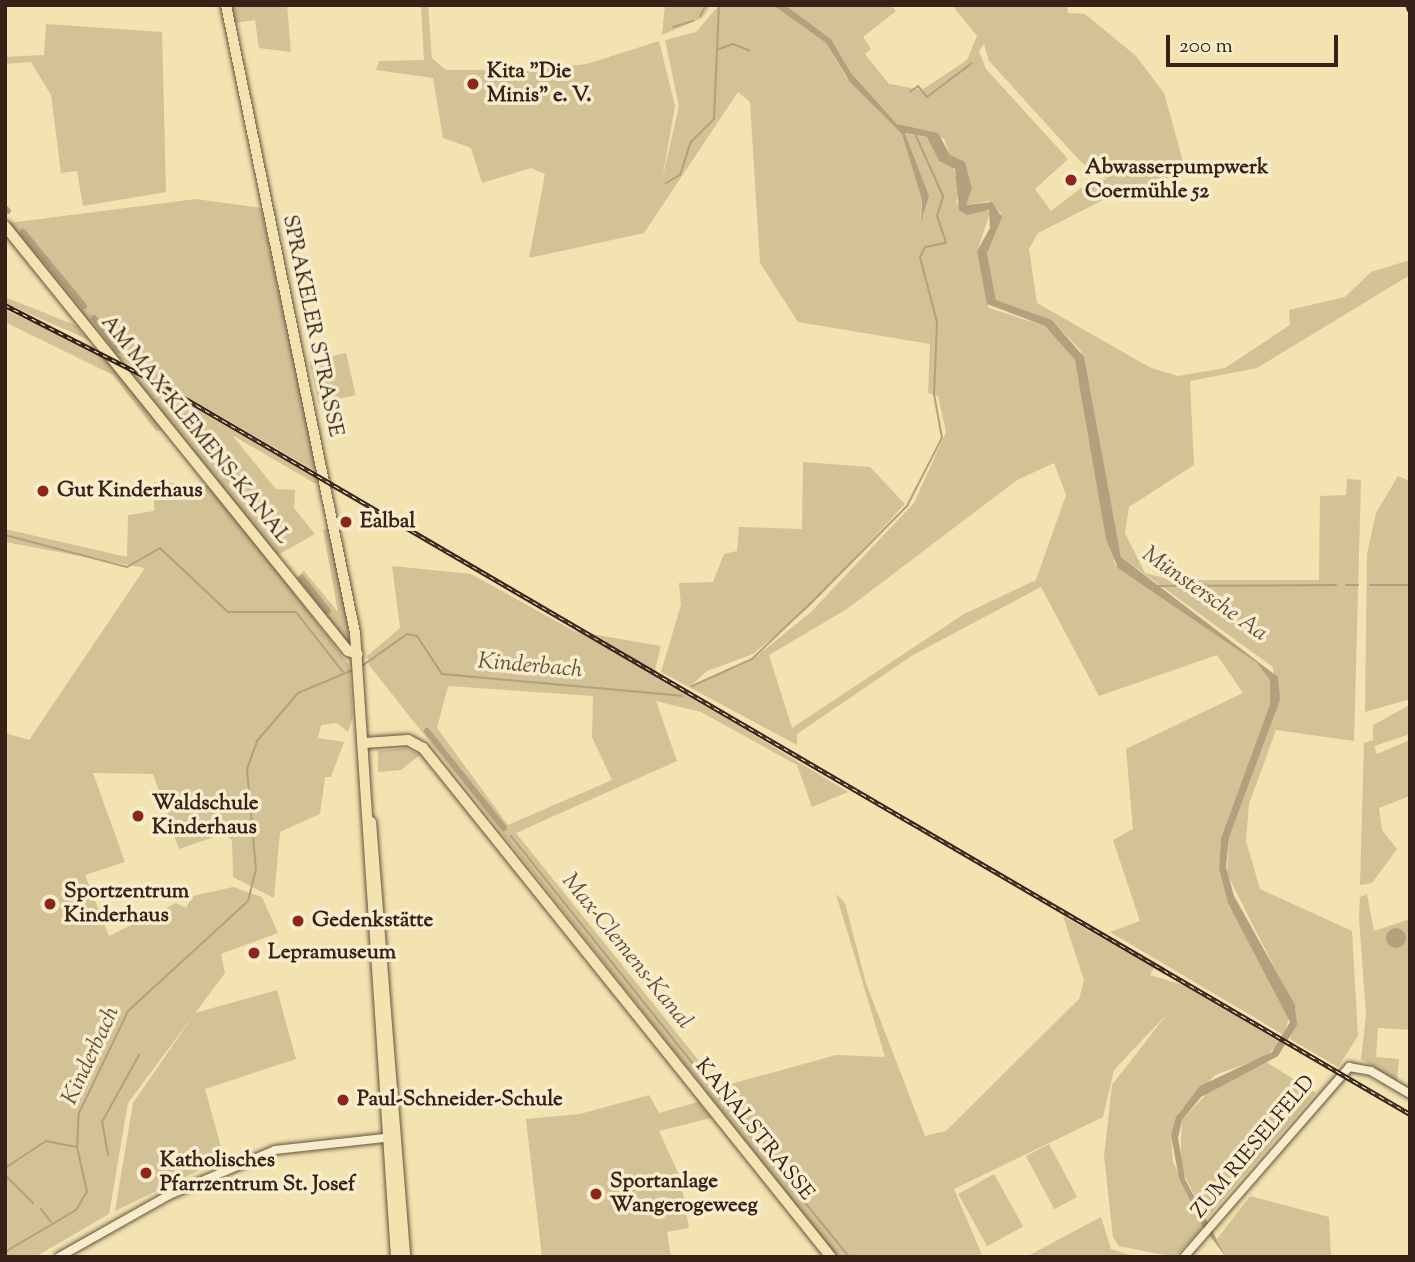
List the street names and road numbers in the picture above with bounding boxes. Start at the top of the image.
street label: SPRAKELER STRASSE [276,213,348,439]
street label: AM MAX-KLEMENS-KANAL [95,311,295,549]
street label: KANALSTRASSE [689,1054,819,1206]
street label: ZUM RIESELFELD [1187,1070,1321,1224]

